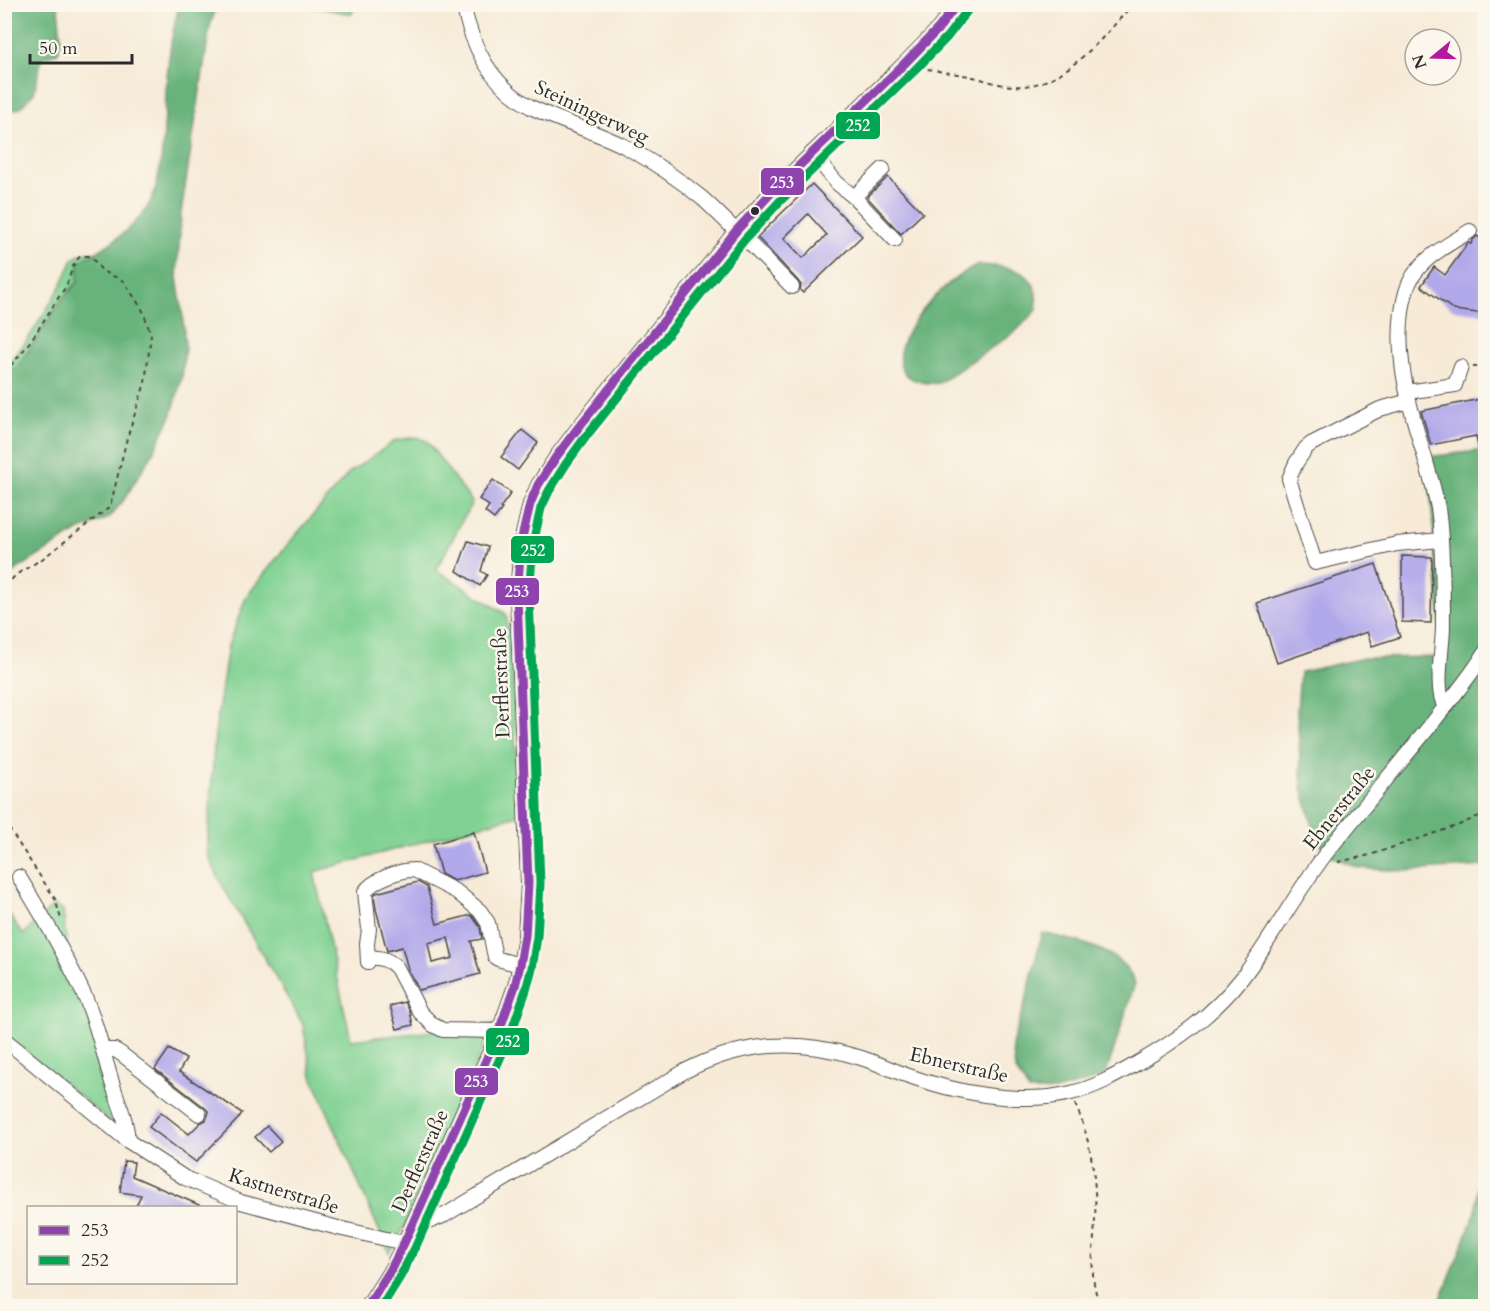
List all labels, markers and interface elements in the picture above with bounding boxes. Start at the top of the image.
scale bar [30,27,132,65]
north arrow [1403,27,1463,87]
text: 50 m [39,36,78,61]
text: N [1407,51,1432,72]
street label: Steiningerweg [530,74,654,151]
line badge: 252 [835,111,881,140]
text: 252 [846,115,870,137]
line badge: 253 [760,167,805,196]
text: 253 [770,172,794,194]
unlabelled marker [749,205,761,217]
line badge: 252 [510,535,555,564]
text: 252 [521,540,545,562]
line badge: 253 [495,577,540,606]
text: 253 [505,581,529,603]
street label: Derflerstraße [486,627,516,739]
street label: Ebnerstraße [1297,760,1381,856]
line badge: 252 [485,1027,530,1056]
text: 252 [496,1031,520,1053]
street label: Ebnerstraße [907,1041,1011,1089]
line badge: 253 [454,1067,499,1096]
text: 253 [464,1071,488,1093]
street label: Derflerstraße [385,1105,455,1217]
street label: Kastnerstraße [225,1161,343,1221]
legend [27,1206,237,1284]
text: 253 [81,1218,109,1243]
text: 252 [81,1248,109,1273]

